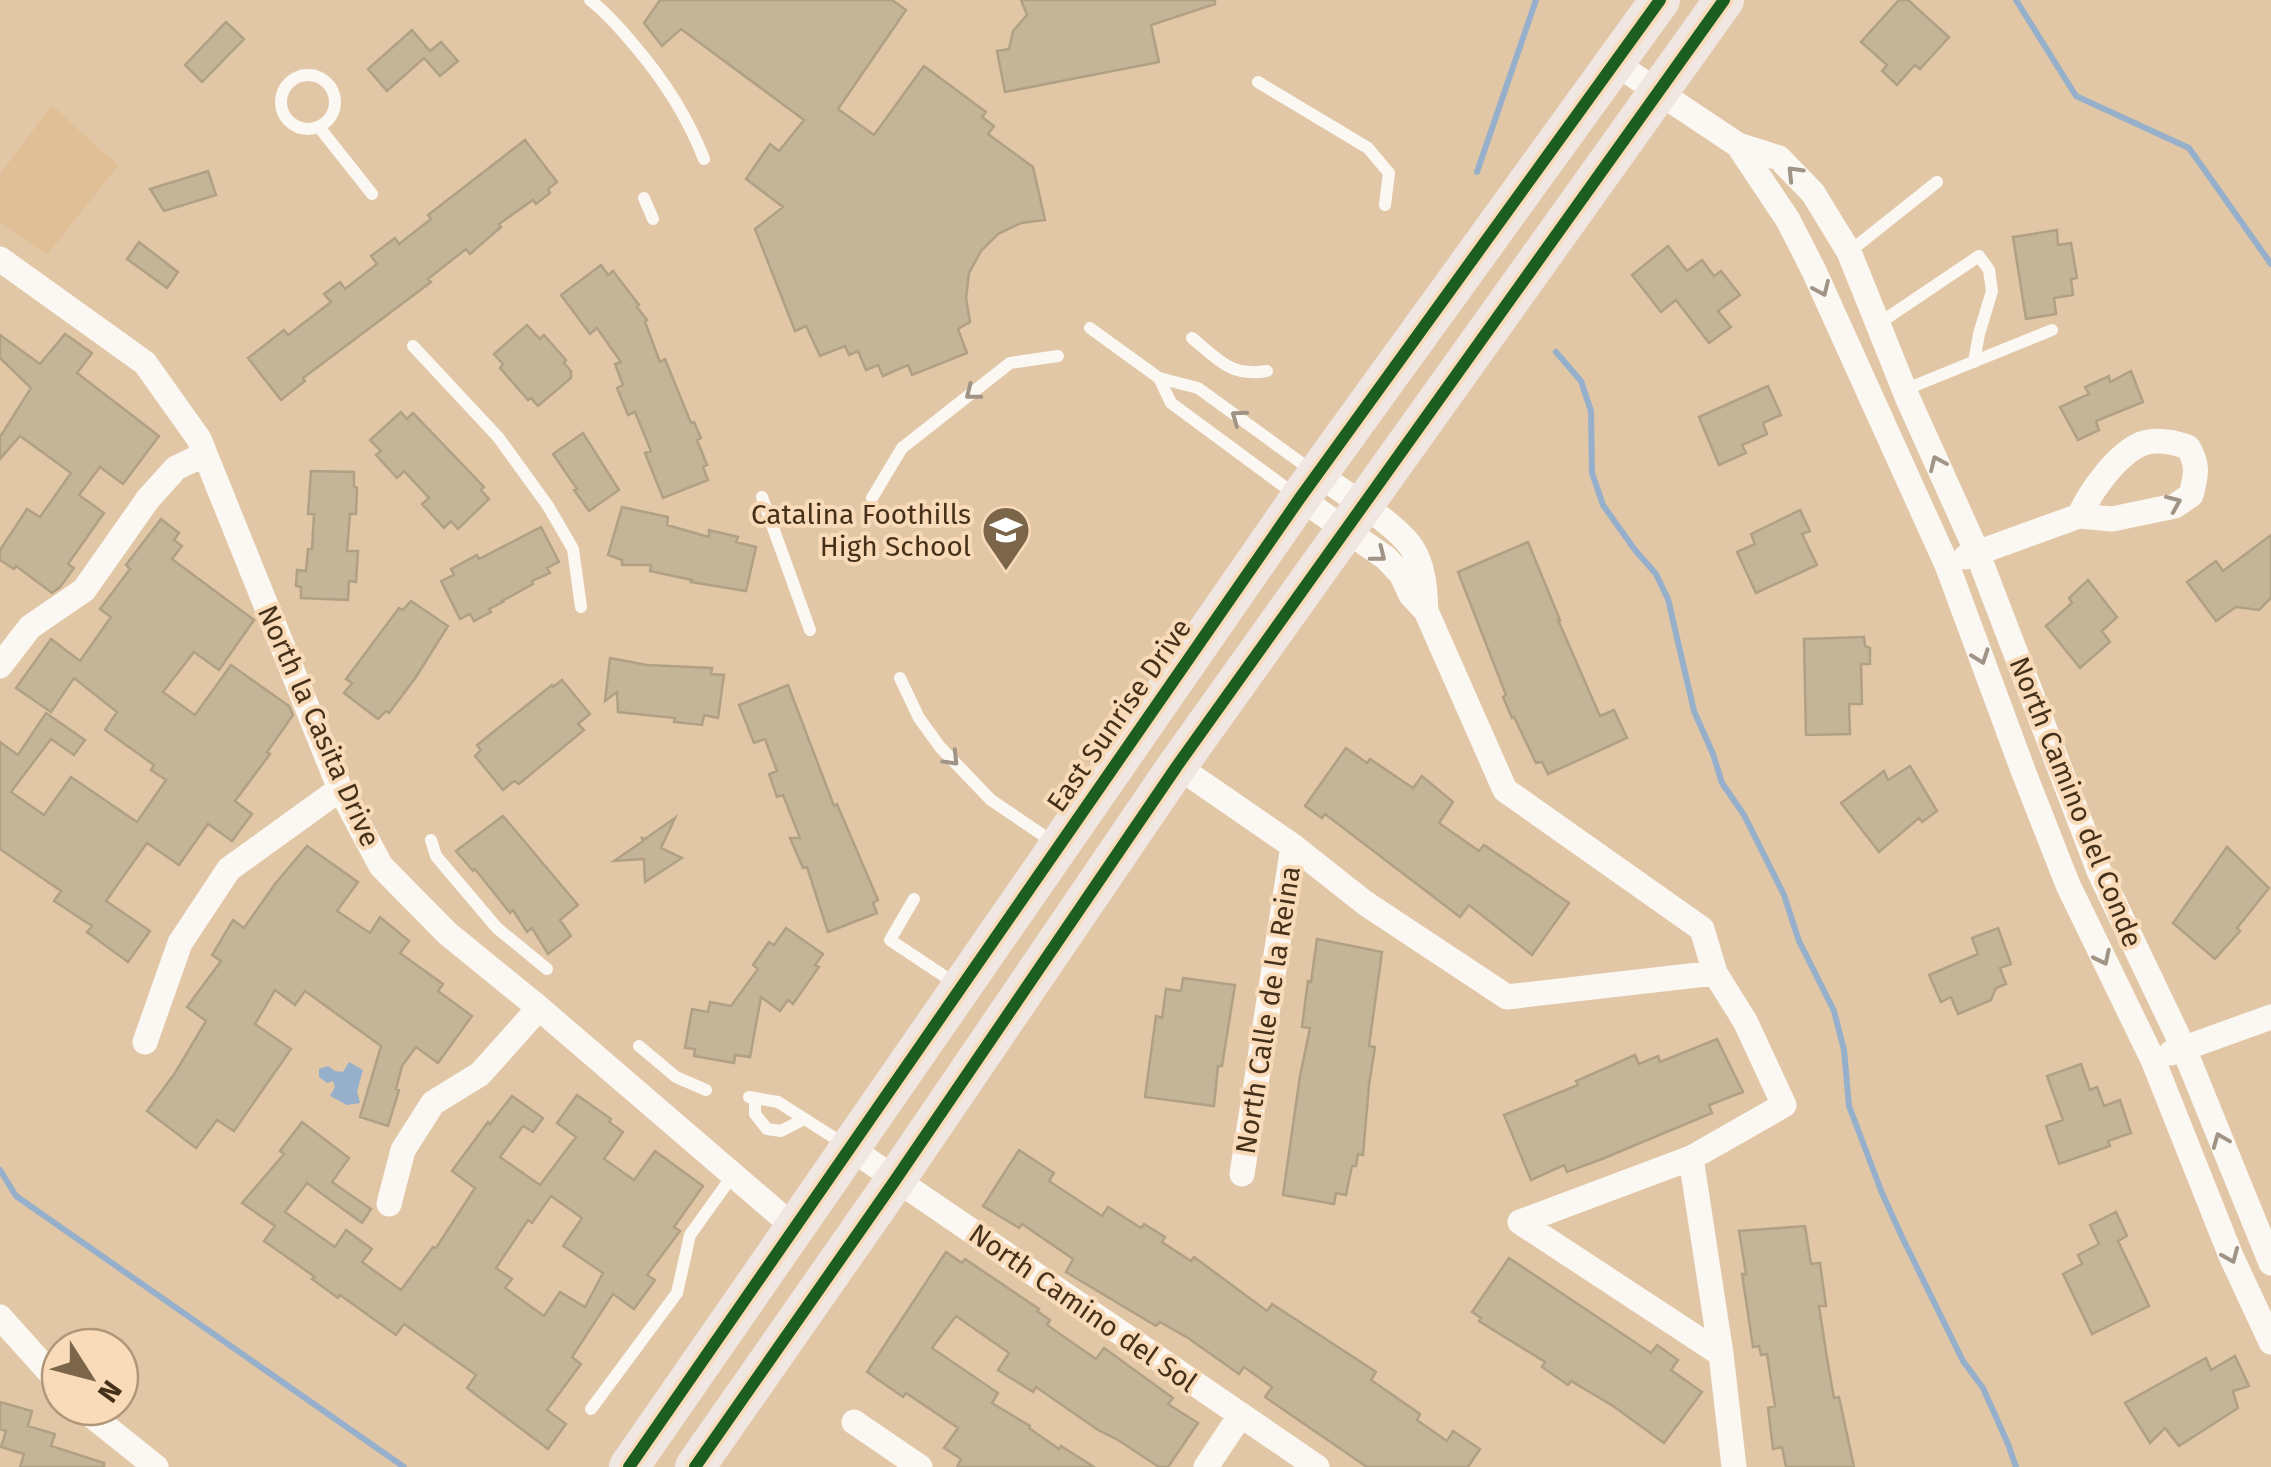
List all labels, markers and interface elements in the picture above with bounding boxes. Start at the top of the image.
one-way arrow [1788,167,1806,185]
one-way arrow [1810,279,1830,297]
one-way arrow [965,381,983,399]
one-way arrow [1231,411,1249,429]
one-way arrow [1929,455,1949,473]
one-way arrow [2164,494,2181,515]
place label: Catalina Foothills High School [751,498,971,563]
school or university icon: Catalina Foothills High School [980,504,1032,572]
one-way arrow [1368,544,1386,561]
street label: North la Casita Drive [251,600,387,852]
street label: East Sunrise Drive [1040,612,1198,818]
one-way arrow [1969,647,1990,664]
street label: North Camino del Conde [2003,652,2149,952]
one-way arrow [940,747,958,766]
street label: North Calle de la Reina [1229,864,1307,1156]
one-way arrow [2091,947,2111,965]
one-way arrow [2212,1132,2232,1150]
street label: North Camino del Sol [963,1217,1203,1399]
one-way arrow [2219,1246,2239,1264]
north arrow [40,1327,140,1427]
text: N [91,1374,129,1409]

